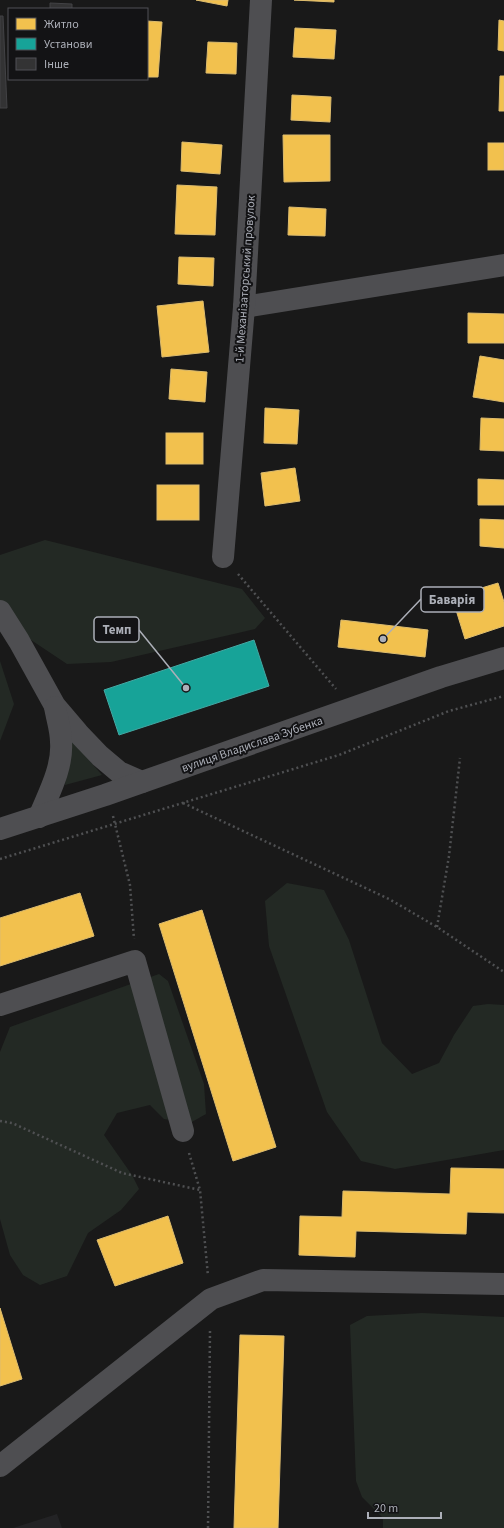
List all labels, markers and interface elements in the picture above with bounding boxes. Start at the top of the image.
legend [8,8,148,80]
text: Житло [44,16,79,33]
text: Установи [44,36,92,53]
text: Інше [44,56,69,73]
street label: 1-й Механізаторський провулок [231,195,260,363]
callout: Баварія [421,587,484,612]
text: Баварія [429,591,475,609]
callout: Темп [94,617,139,642]
text: Темп [102,621,132,639]
street label: вулиця Владислава Зубенка [179,712,325,777]
scale bar [368,1494,441,1520]
text: 20 m [374,1500,398,1517]

